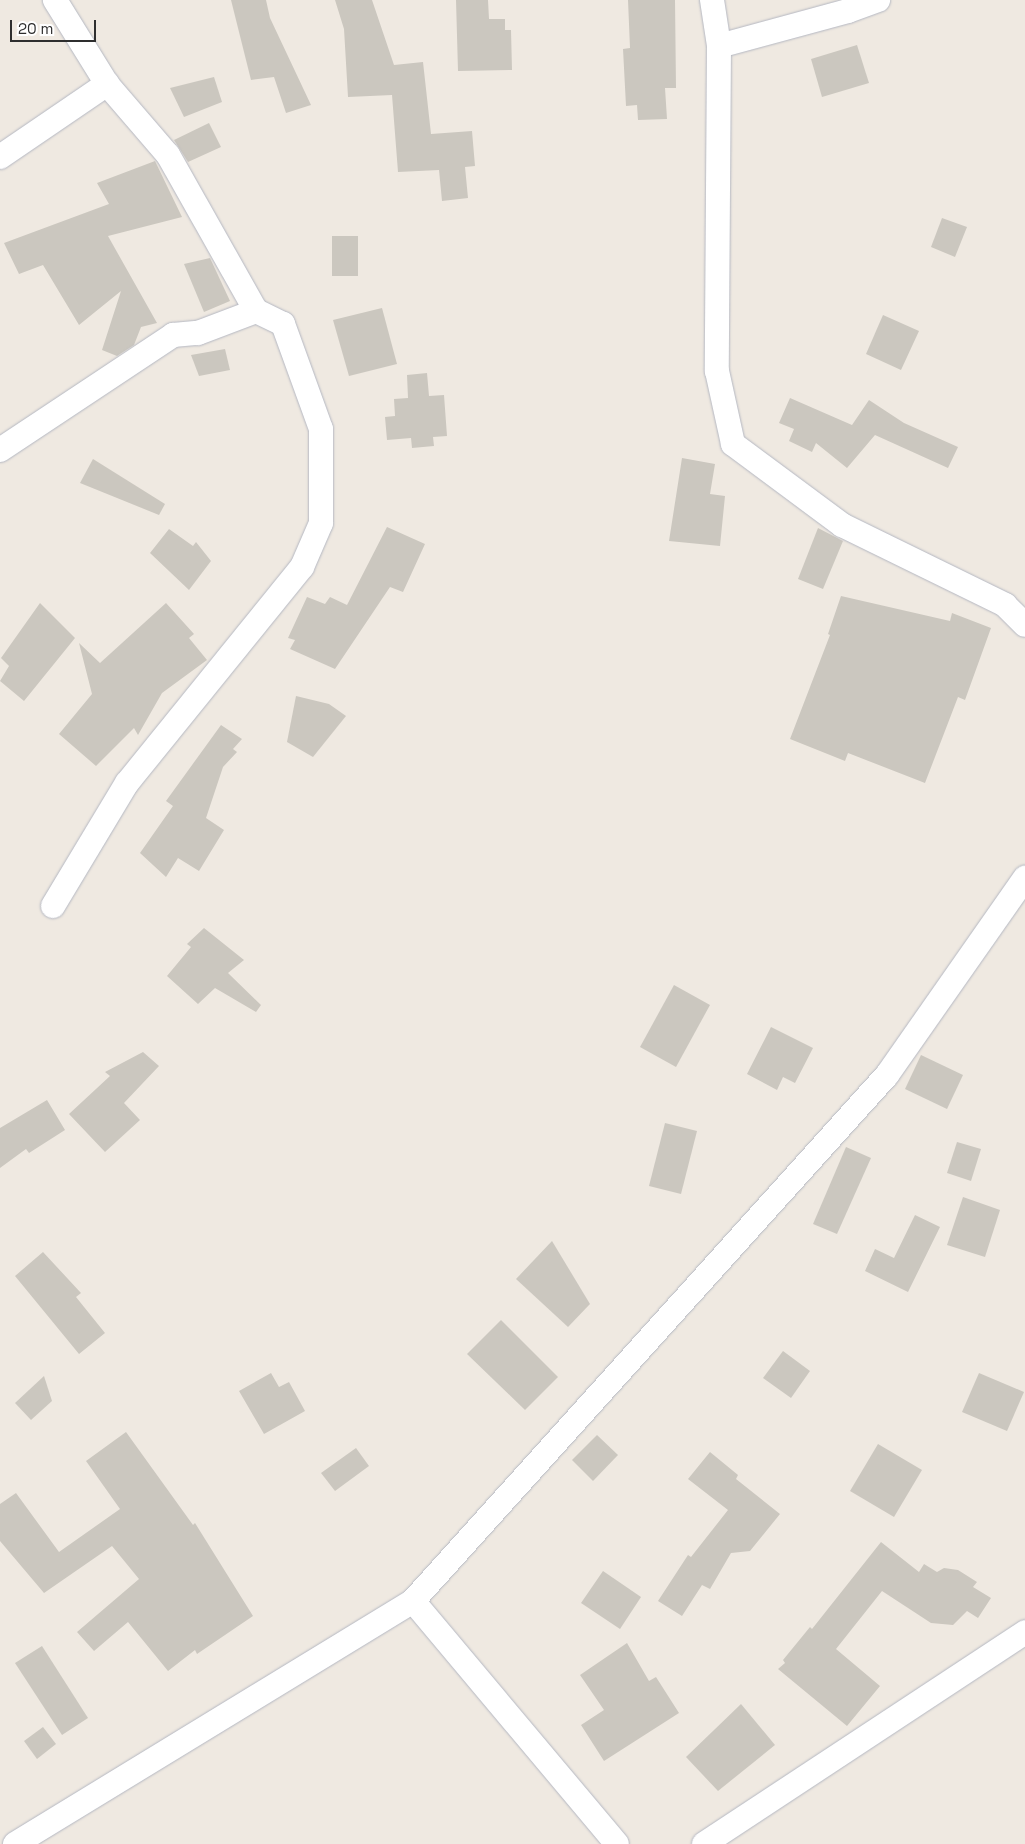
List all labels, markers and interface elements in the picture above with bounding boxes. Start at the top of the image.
scale bar [12,10,99,42]
text: 20 m [18,19,53,38]

